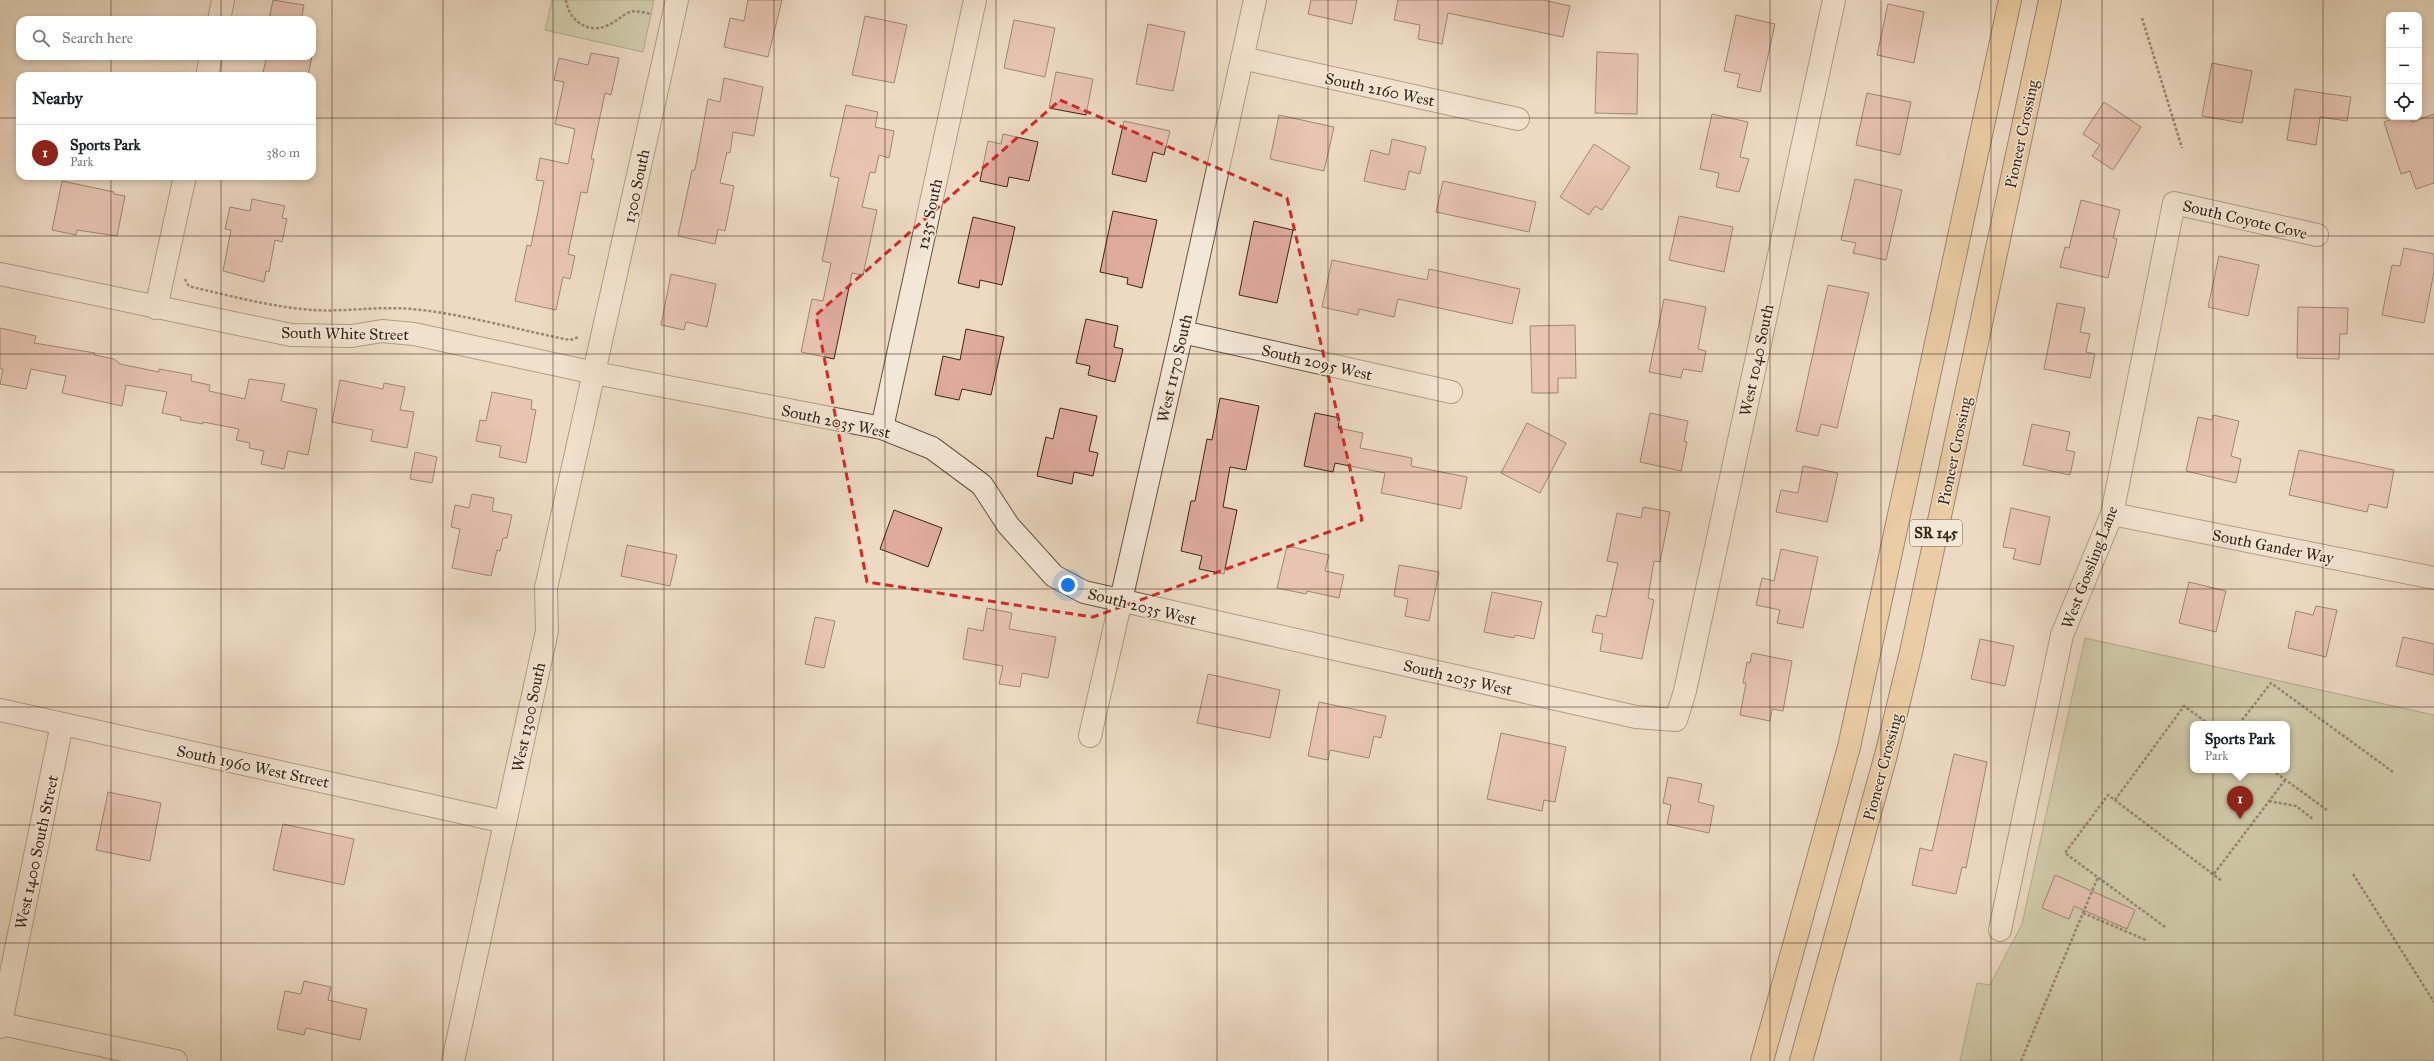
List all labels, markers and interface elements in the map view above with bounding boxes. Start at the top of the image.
map controls [2386,12,2422,120]
button: + [2386,12,2422,48]
search box [16,16,316,60]
icon: search [30,27,52,49]
text: Search here [62,29,133,47]
button: − [2386,48,2422,84]
street label: South 2160 West [1323,69,1437,110]
street label: Pioneer Crossing [2001,78,2043,190]
button: locate [2386,84,2422,120]
text: Nearby [32,88,83,109]
text: Sports Park [70,136,141,154]
text: 1 [42,145,48,161]
text: 380 m [267,145,300,161]
street label: 1300 South [619,147,654,225]
text: Park [70,154,94,170]
street label: 1235 South [913,177,946,251]
street label: South Coyote Cove [2181,196,2309,243]
street label: West 1040 South [1735,302,1778,418]
street label: West 1170 South [1153,312,1196,424]
street label: South White Street [281,323,409,344]
street label: South 2095 West [1260,340,1375,385]
street label: Pioneer Crossing [1934,395,1976,507]
street label: South 2035 West [780,401,893,442]
street label: West Gossling Lane [2057,503,2123,632]
road number: SR 145 [1910,520,1962,546]
street label: South Gander Way [2210,525,2336,568]
your location [1058,575,1078,595]
street label: South 2035 West [1086,584,1198,629]
street label: South 2035 West [1402,656,1514,699]
street label: West 1300 South [508,661,549,774]
street label: Pioneer Crossing [1859,711,1907,823]
popup [2190,721,2290,773]
text: Sports Park [2205,730,2275,748]
street label: South 1960 West Street [175,741,331,792]
text: Park [2205,748,2228,764]
street label: West 1400 South Street [11,773,62,931]
pin: 1 [2227,786,2253,819]

